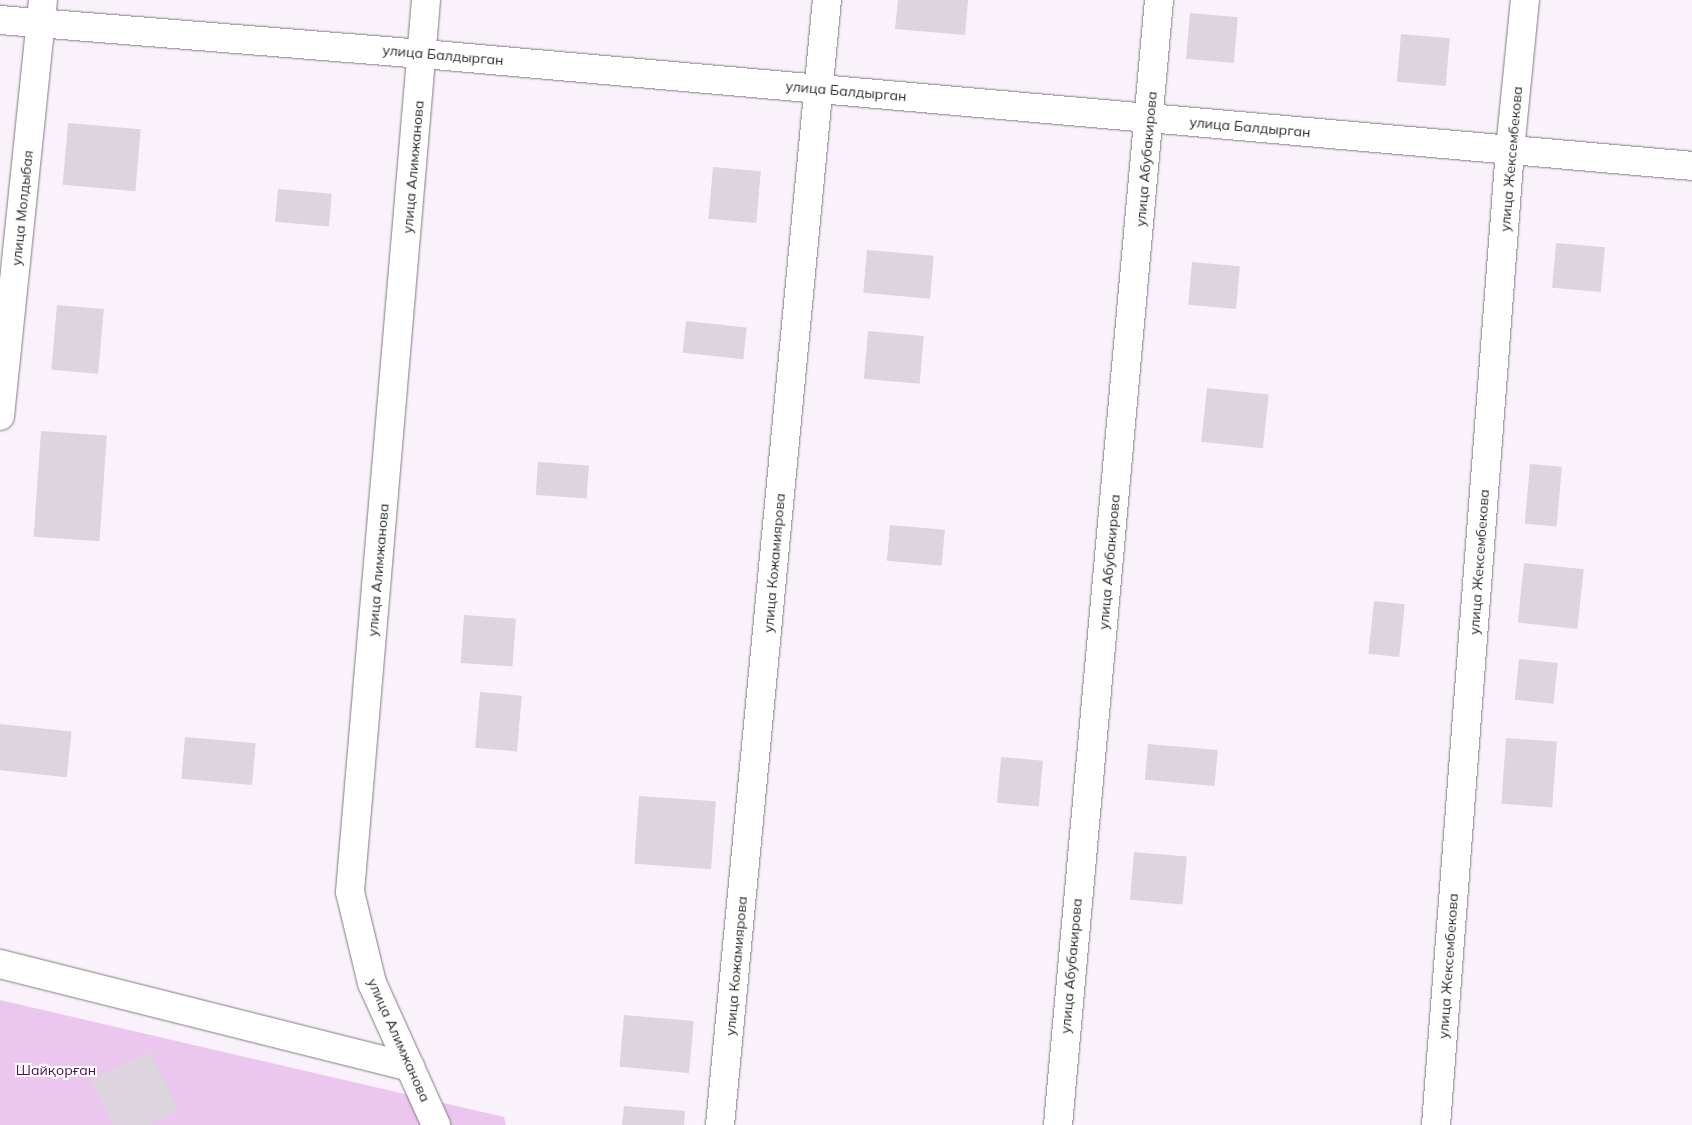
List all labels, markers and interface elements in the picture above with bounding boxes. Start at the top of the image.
street label: улица Балдырган [382,41,504,69]
street label: улица Балдырган [785,77,907,105]
street label: улица Жексембекова [1496,86,1526,232]
street label: улица Абубакирова [1132,91,1160,227]
street label: улица Алимжанова [399,100,427,234]
street label: улица Балдырган [1189,113,1311,141]
street label: улица Молдыбая [8,149,36,267]
street label: улица Жексембекова [1466,489,1492,635]
street label: улица Кожамиярова [760,493,788,633]
street label: улица Абубакирова [1095,494,1123,630]
street label: улица Алимжанова [364,503,392,637]
street label: улица Жексембекова [1435,893,1461,1039]
street label: улица Кожамиярова [722,896,750,1036]
street label: улица Абубакирова [1057,898,1085,1034]
street label: улица Алимжанова [364,976,434,1104]
park label: Шайқорған [16,1062,96,1078]

